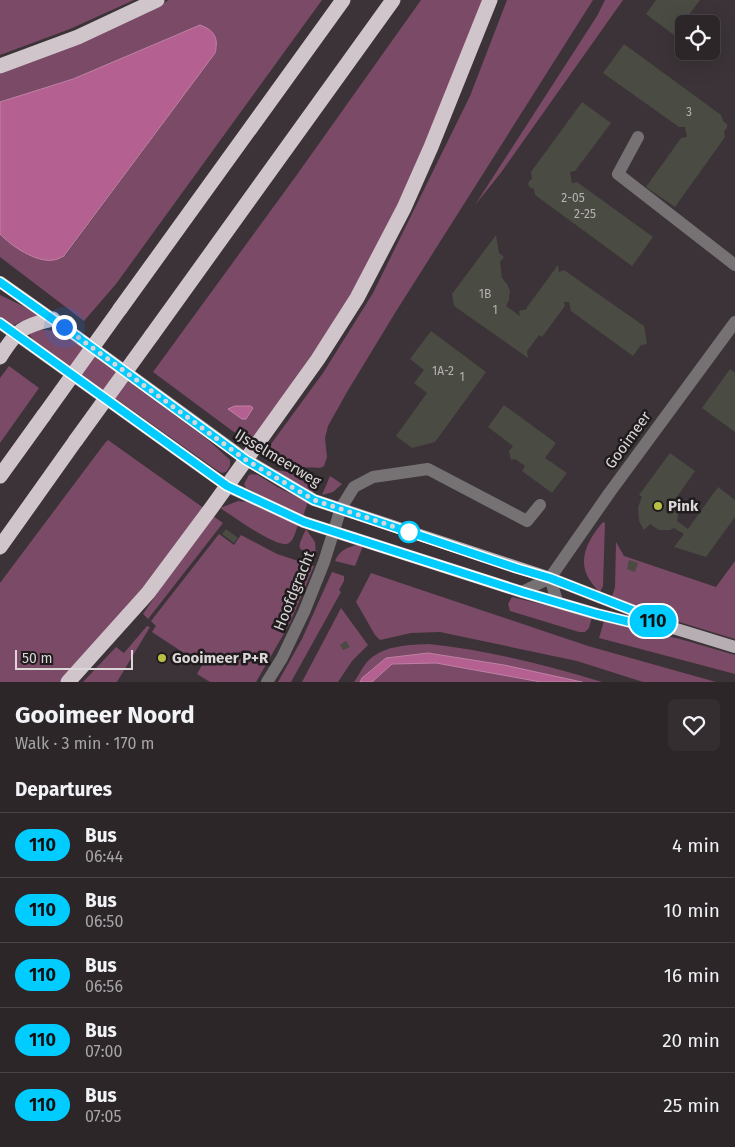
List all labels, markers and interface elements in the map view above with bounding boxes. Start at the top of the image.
map controls [675,15,720,60]
button: locate [675,15,720,60]
house number: 3 [686,105,692,119]
house number: 2-05 [561,191,585,205]
house number: 2-25 [574,207,596,221]
house number: 1B [479,287,491,301]
house number: 1 [492,303,498,317]
your location [52,315,77,340]
house number: 1A-2 [432,364,454,378]
house number: 1 [459,370,465,384]
street label: Gooimeer [601,408,655,472]
street label: IJsselmeerweg [232,425,324,491]
place label: Pink [668,497,699,515]
marker: Pink [652,500,664,512]
unlabelled marker [398,521,420,543]
street label: Hoofdgracht [270,548,318,633]
line badge: 110 [624,605,682,637]
text: 110 [640,610,666,632]
scale bar [15,647,132,670]
place label: Gooimeer P+R [172,649,269,667]
text: 50 m [22,650,53,667]
marker: Gooimeer P+R [156,652,168,664]
button: heart [668,699,720,751]
text: Gooimeer Noord [15,701,195,729]
text: Walk · 3 min · 170 m [15,734,154,753]
text: Departures [15,778,112,801]
text: Bus [85,824,117,847]
text: 110 [29,834,56,856]
text: 4 min [672,834,720,857]
text: 06:44 [85,847,123,866]
text: Bus [85,889,117,912]
text: 110 [29,899,56,921]
text: 10 min [663,899,720,922]
text: 06:50 [85,912,123,931]
text: Bus [85,954,117,977]
text: 110 [29,964,56,986]
text: 16 min [664,964,720,987]
text: 06:56 [85,977,123,996]
text: Bus [85,1019,117,1042]
text: 110 [29,1029,56,1051]
text: 20 min [662,1029,720,1052]
text: 07:00 [85,1042,122,1061]
text: Bus [85,1084,117,1107]
text: 110 [29,1094,56,1116]
text: 25 min [663,1094,720,1117]
text: 07:05 [85,1107,122,1126]

